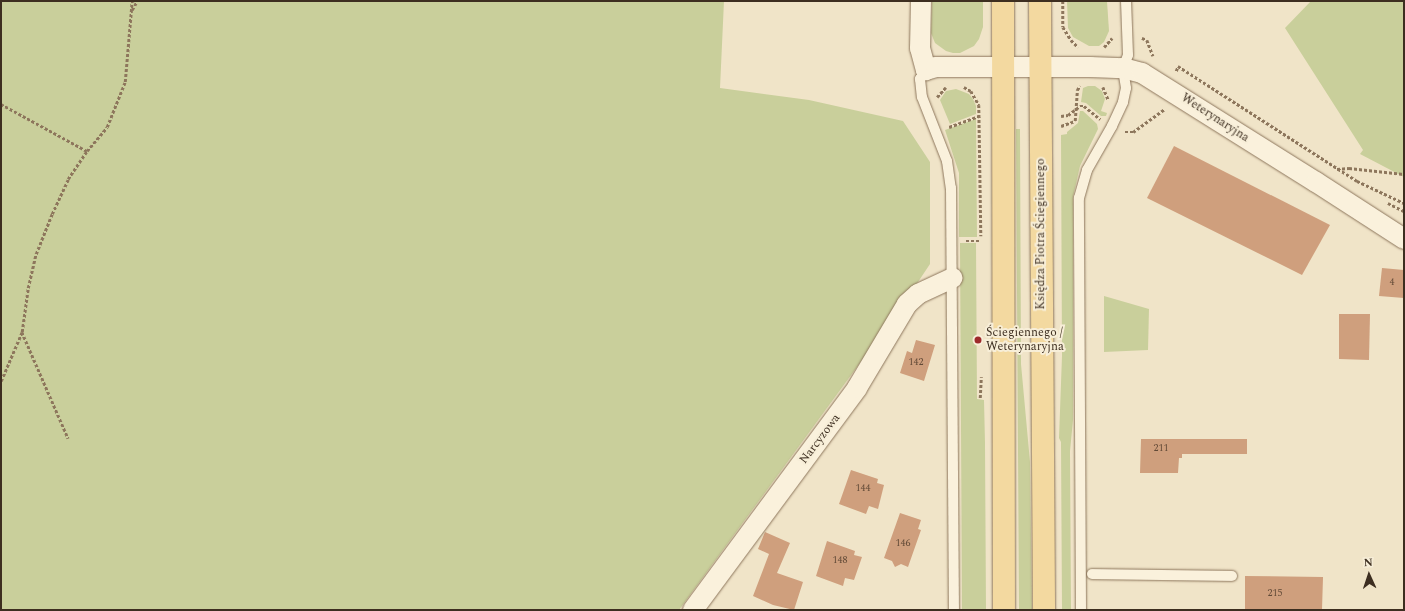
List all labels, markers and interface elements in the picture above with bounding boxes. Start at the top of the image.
street label: Weterynaryjna [1178,91,1252,145]
street label: Księdza Piotra Ściegiennego [1034,158,1048,310]
house number: 4 [1390,277,1394,289]
place label: Ściegiennego / Weterynaryjna [986,326,1064,354]
marker: Ściegiennego / Weterynaryjna [973,335,983,345]
house number: 142 [909,357,923,369]
street label: Narcyzowa [797,411,843,467]
house number: 211 [1154,443,1168,455]
house number: 144 [856,483,870,495]
house number: 146 [896,538,910,550]
text: N [1363,554,1373,571]
house number: 148 [833,555,847,567]
north arrow [1349,555,1389,595]
house number: 215 [1268,588,1282,600]

